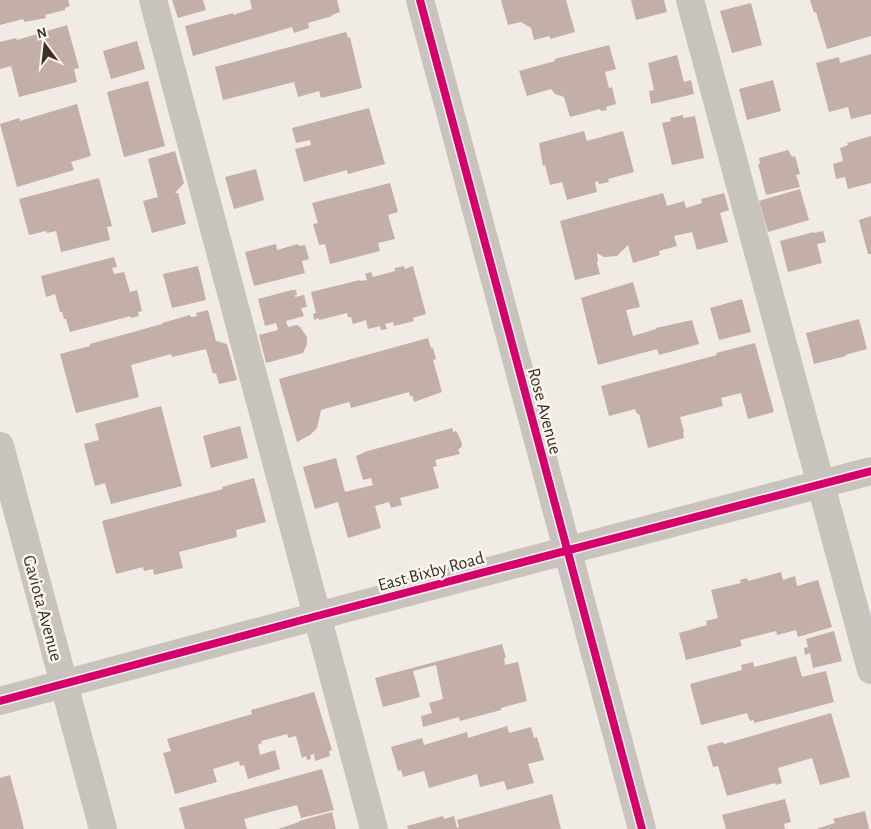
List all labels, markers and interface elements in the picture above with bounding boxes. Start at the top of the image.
north arrow [20,20,70,70]
text: N [35,25,48,41]
street label: Rose Avenue [524,366,564,456]
street label: East Bixby Road [376,549,486,595]
street label: Gaviota Avenue [19,553,65,663]

